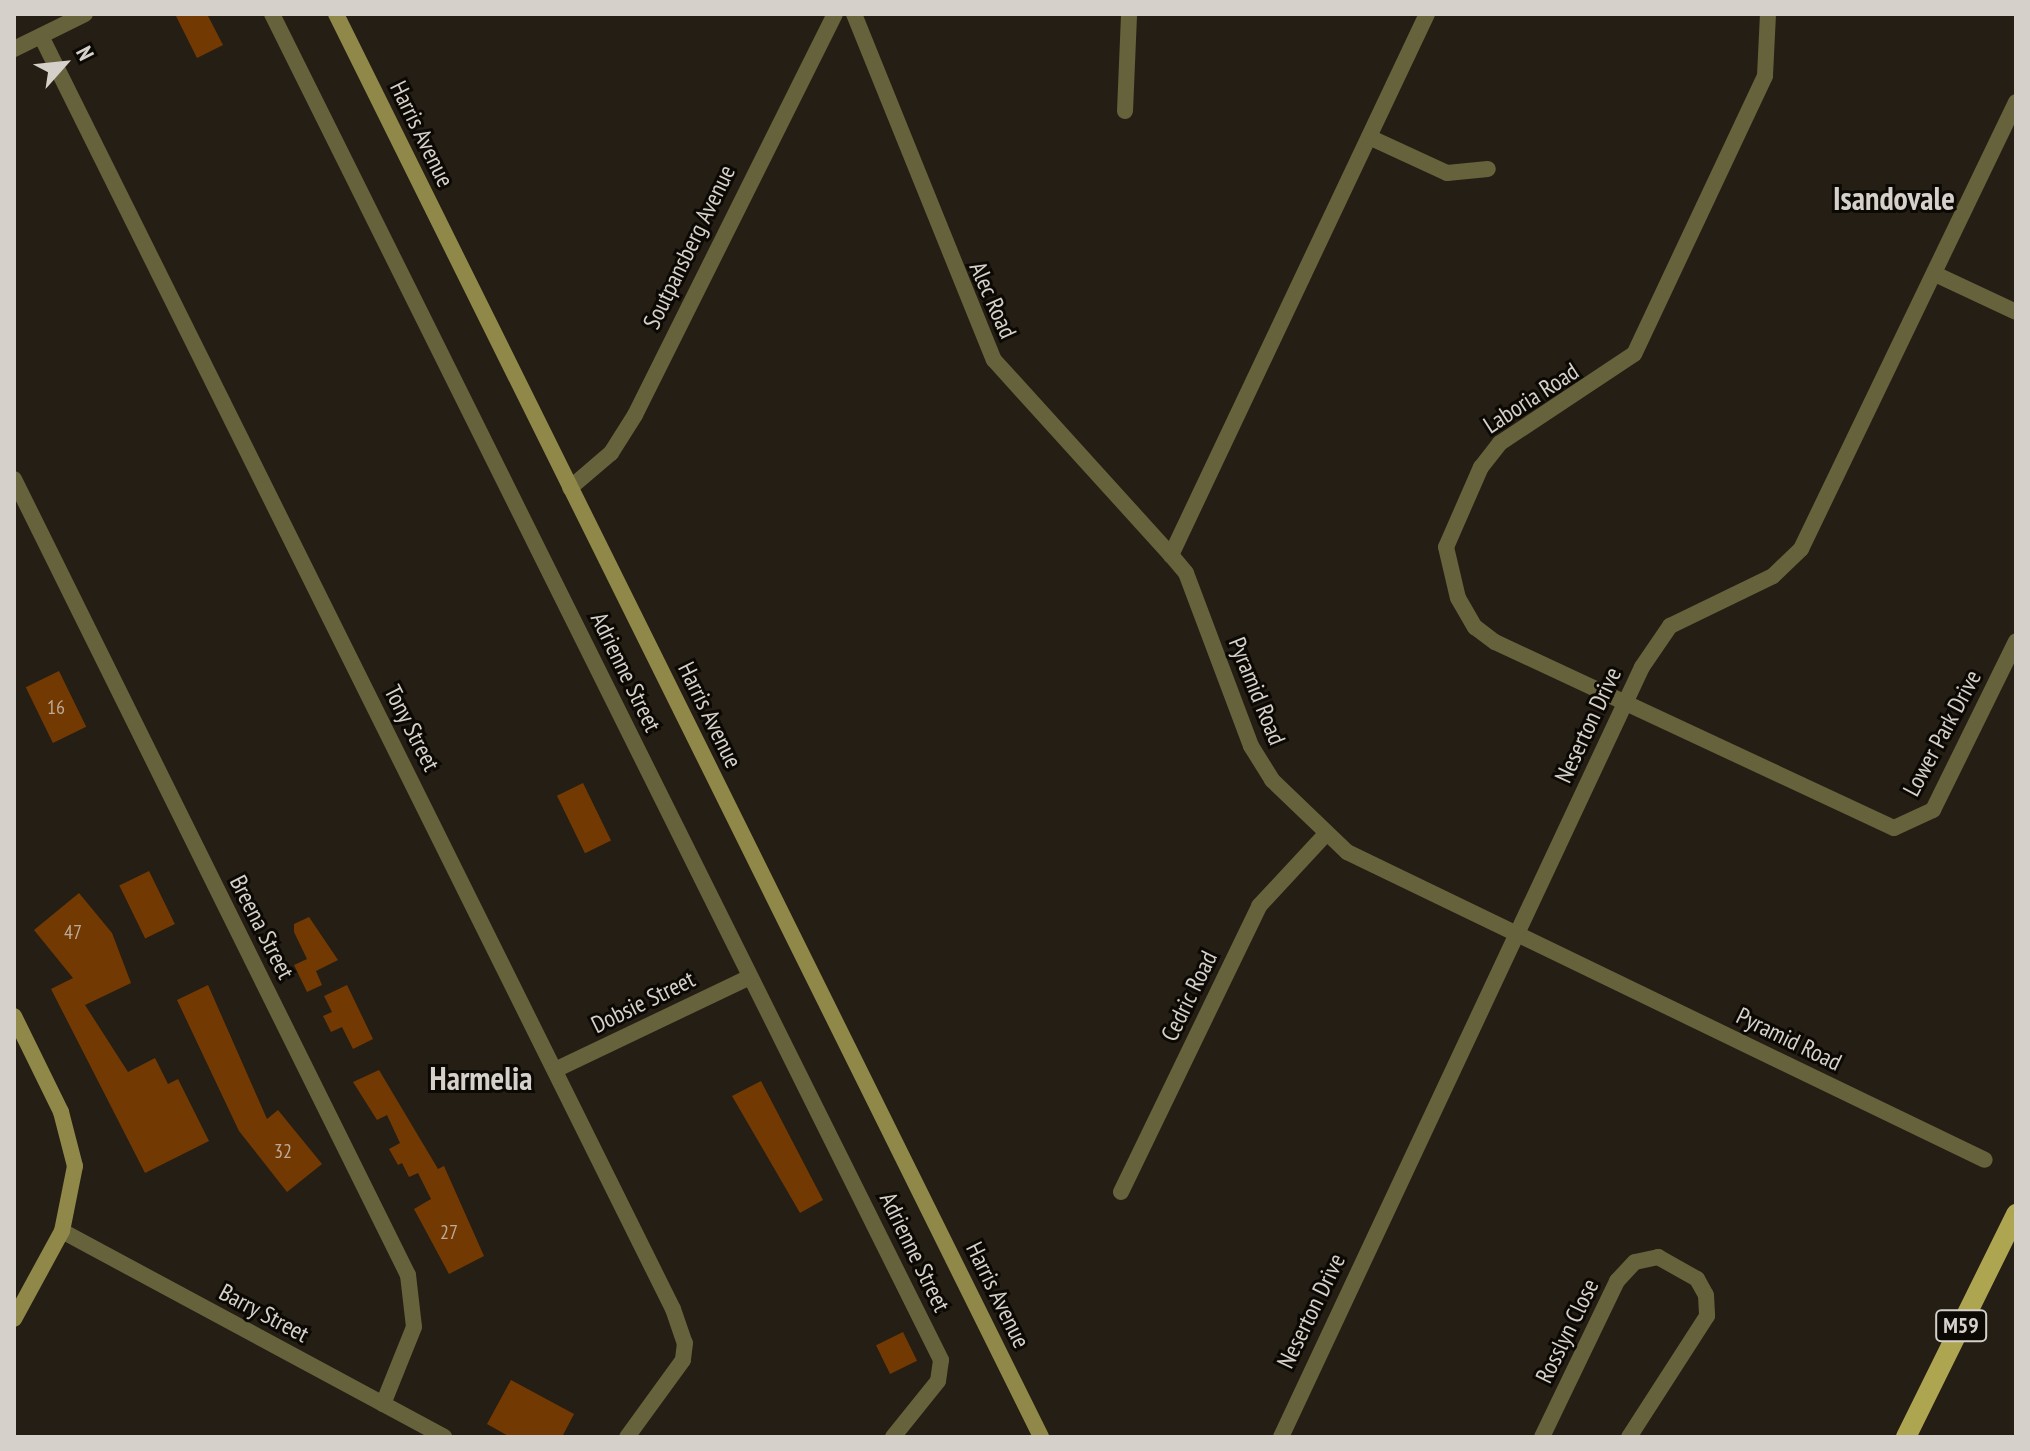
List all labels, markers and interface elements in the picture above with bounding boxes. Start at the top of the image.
north arrow [24,24,104,104]
text: N [70,41,101,65]
street label: Harris Avenue [384,76,460,192]
street label: Soutpansberg Avenue [637,160,741,334]
district label: Isandovale [1833,179,1955,217]
street label: Alec Road [963,257,1023,343]
street label: Laboria Road [1478,357,1584,439]
street label: Adrienne Street [585,608,667,736]
street label: Pyramid Road [1222,633,1292,749]
street label: Harris Avenue [672,657,748,773]
street label: Neserton Drive [1549,663,1627,787]
street label: Lower Park Drive [1897,665,1987,801]
street label: Tony Street [378,680,446,776]
house number: 16 [47,695,65,719]
street label: Breena Street [224,870,300,984]
house number: 47 [64,920,82,944]
street label: Cedric Road [1155,946,1223,1046]
street label: Dobsie Street [587,965,699,1039]
street label: Pyramid Road [1732,1001,1846,1077]
district label: Harmelia [430,1059,532,1097]
house number: 32 [274,1139,292,1163]
street label: Adrienne Street [874,1188,956,1316]
house number: 27 [440,1220,458,1244]
street label: Harris Avenue [960,1237,1036,1353]
street label: Neserton Drive [1271,1249,1351,1373]
street label: Rosslyn Close [1529,1274,1605,1388]
street label: Barry Street [214,1277,314,1349]
road number: M59 [1935,1308,1987,1344]

